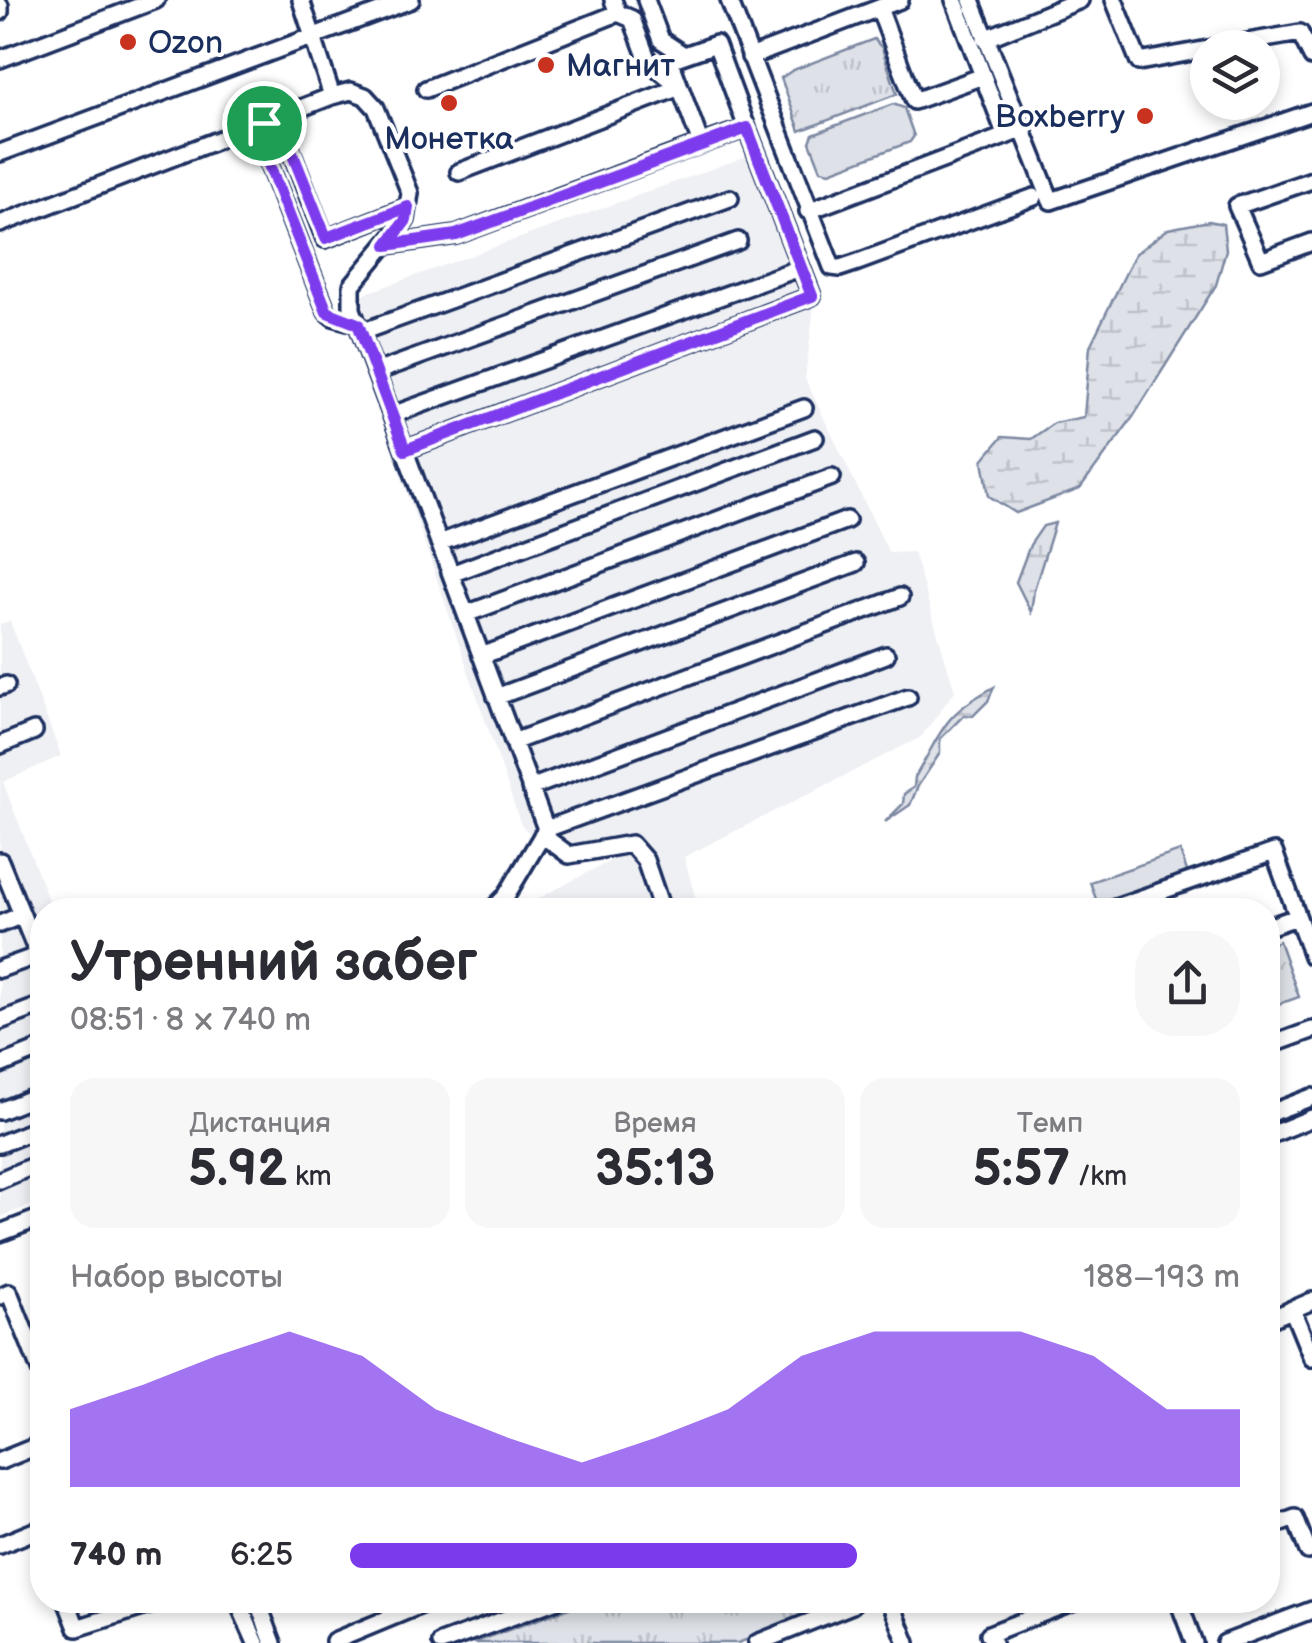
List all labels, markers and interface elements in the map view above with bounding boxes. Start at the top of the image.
place label: Ozon [148,24,223,63]
map controls [1190,30,1280,120]
button: layers [1190,30,1280,120]
marker: Ozon [117,31,139,53]
place label: Магнит [566,47,675,86]
marker: Магнит [535,54,557,76]
pin [222,81,307,166]
marker: Монетка [438,92,460,114]
icon: arrive [237,96,292,151]
place label: Boxberry [995,98,1126,137]
marker: Boxberry [1134,105,1156,127]
place label: Монетка [384,120,514,159]
text: Утренний забег [70,930,478,997]
button: share [1135,931,1240,1036]
text: 08:51 · 8 × 740 m [70,1001,311,1040]
text: Дистанция [189,1107,331,1140]
text: Время [613,1107,697,1140]
text: Темп [1017,1107,1083,1140]
text: 5.92 [188,1140,287,1200]
text: 35:13 [595,1140,715,1200]
text: 5:57 [973,1140,1070,1200]
text: km [287,1160,332,1193]
text: /km [1070,1160,1127,1193]
text: Набор высоты [70,1258,283,1297]
text: 188–193 m [1084,1258,1240,1297]
text: 740 m [70,1536,162,1575]
text: 6:25 [230,1536,293,1575]

